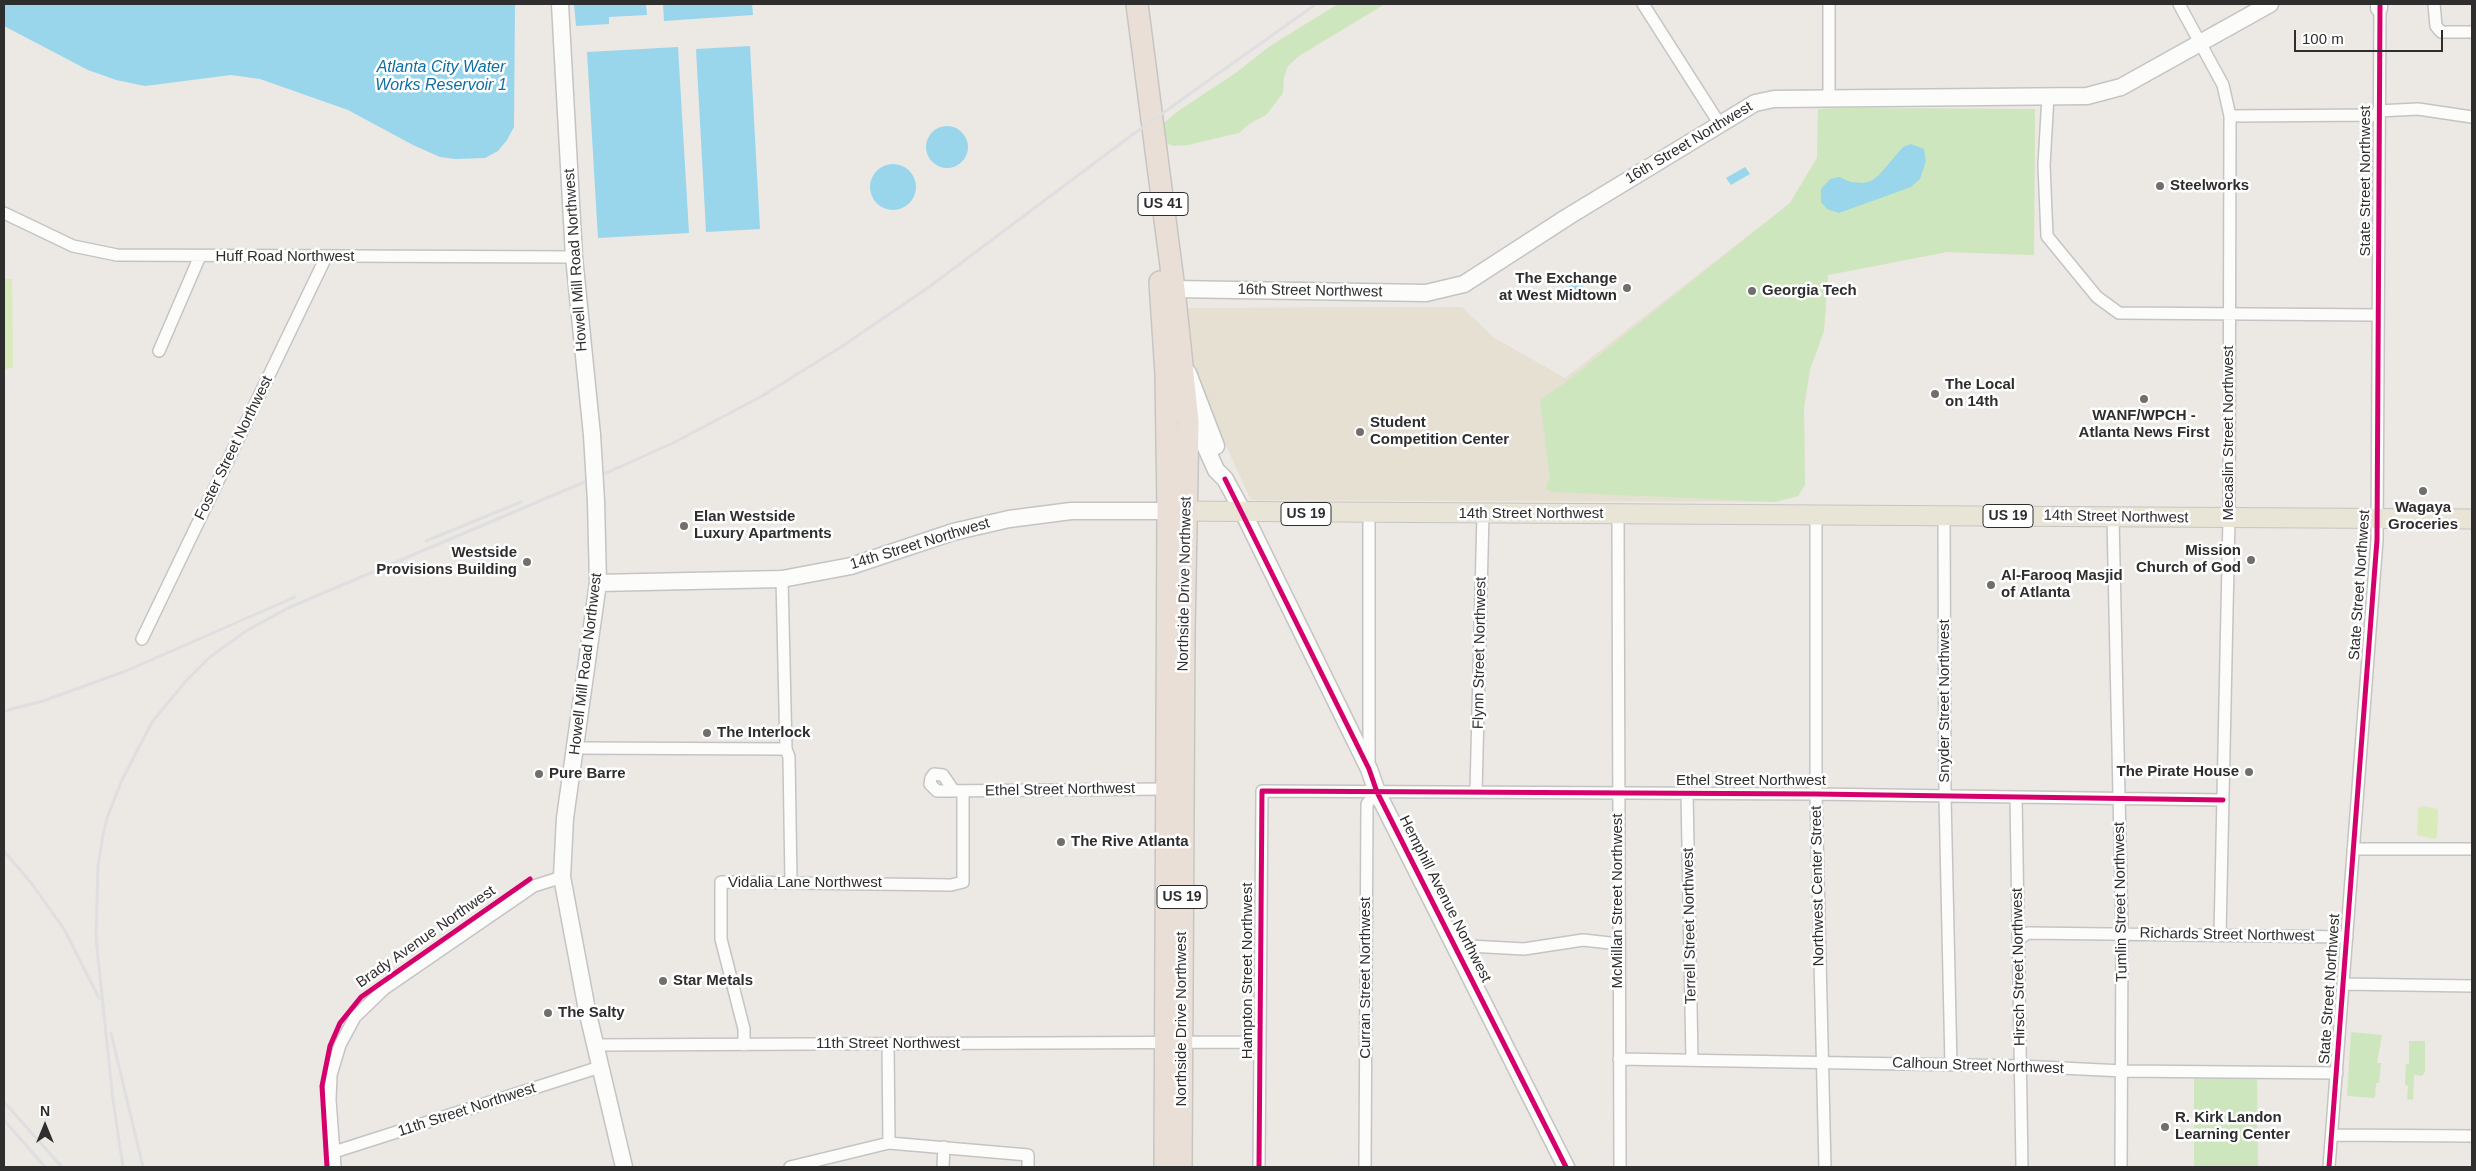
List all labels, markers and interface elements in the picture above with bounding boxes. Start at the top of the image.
scale bar [2296,20,2445,52]
text: 100 m [2302,30,2344,47]
water label: Atlanta City Water Works Reservoir 1 [375,58,507,96]
street label: 16th Street Northwest [1622,98,1756,188]
street label: State Street Northwest [2357,106,2375,256]
street label: Howell Mill Road Northwest [561,168,591,352]
place label: Steelworks [2170,177,2249,195]
marker: Steelworks [2154,180,2166,192]
road number: US 41 [1138,192,1188,215]
street label: Huff Road Northwest [216,248,354,266]
place label: The Exchange at West Midtown [1499,270,1617,305]
street label: 16th Street Northwest [1237,281,1383,301]
marker: The Exchange at West Midtown [1621,282,1633,294]
place label: Georgia Tech [1762,282,1857,300]
marker: Georgia Tech [1746,285,1758,297]
street label: Mecaslin Street Northwest [2220,345,2238,521]
street label: Foster Street Northwest [191,373,277,523]
place label: The Local on 14th [1945,376,2015,411]
marker: The Local on 14th [1929,388,1941,400]
marker: WANF/WPCH - Atlanta News First [2138,393,2150,405]
place label: WANF/WPCH - Atlanta News First [2079,407,2209,442]
place label: Student Competition Center [1370,414,1509,449]
marker: Student Competition Center [1354,426,1366,438]
marker: Wagaya Groceries [2417,485,2429,497]
street label: Northside Drive Northwest [1174,496,1196,672]
place label: Wagaya Groceries [2388,499,2458,534]
road number: US 19 [1281,502,1331,526]
road number: US 19 [1983,504,2033,528]
street label: 14th Street Northwest [1458,505,1604,523]
street label: 14th Street Northwest [2043,507,2189,527]
place label: Elan Westside Luxury Apartments [694,508,832,543]
street label: State Street Northwest [2346,509,2374,661]
street label: 14th Street Northwest [848,514,992,574]
marker: Elan Westside Luxury Apartments [678,520,690,532]
place label: Mission Church of God [2136,542,2241,577]
place label: Westside Provisions Building [376,544,517,579]
marker: Mission Church of God [2245,554,2257,566]
marker: Westside Provisions Building [521,556,533,568]
place label: Al-Farooq Masjid of Atlanta [2001,567,2123,602]
street label: Howell Mill Road Northwest [566,572,606,756]
street label: Flynn Street Northwest [1470,577,1490,729]
marker: Al-Farooq Masjid of Atlanta [1985,579,1997,591]
street label: Snyder Street Northwest [1936,619,1954,783]
place label: The Interlock [717,724,810,742]
marker: The Interlock [701,727,713,739]
place label: The Pirate House [2116,763,2239,781]
place label: Pure Barre [549,765,626,783]
marker: The Pirate House [2243,766,2255,778]
marker: Pure Barre [533,768,545,780]
street label: Ethel Street Northwest [1676,772,1826,790]
street label: Ethel Street Northwest [985,780,1135,800]
street label: Northwest Center Street [1808,805,1828,967]
street label: Hemphill Avenue Northwest [1395,813,1495,985]
street label: McMillan Street Northwest [1609,813,1627,989]
street label: Tumlin Street Northwest [2111,822,2131,982]
place label: The Rive Atlanta [1071,833,1189,851]
marker: The Rive Atlanta [1055,836,1067,848]
street label: Terrell Street Northwest [1680,847,1700,1005]
street label: Vidalia Lane Northwest [728,874,882,892]
street label: Brady Avenue Northwest [353,882,499,992]
street label: Hampton Street Northwest [1239,883,1257,1059]
road number: US 19 [1157,886,1207,909]
street label: Hirsch Street Northwest [2009,888,2029,1046]
street label: Curran Street Northwest [1357,897,1375,1059]
street label: State Street Northwest [2316,913,2344,1065]
street label: Richards Street Northwest [2139,924,2315,946]
street label: Northside Drive Northwest [1173,931,1191,1107]
place label: Star Metals [673,972,753,990]
marker: Star Metals [657,975,669,987]
place label: The Salty [558,1004,625,1022]
marker: The Salty [542,1007,554,1019]
street label: 11th Street Northwest [816,1035,960,1053]
street label: Calhoun Street Northwest [1892,1054,2064,1078]
street label: 11th Street Northwest [396,1079,538,1141]
north arrow [20,1101,70,1151]
text: N [40,1103,50,1119]
place label: R. Kirk Landon Learning Center [2175,1109,2290,1144]
marker: R. Kirk Landon Learning Center [2159,1121,2171,1133]

